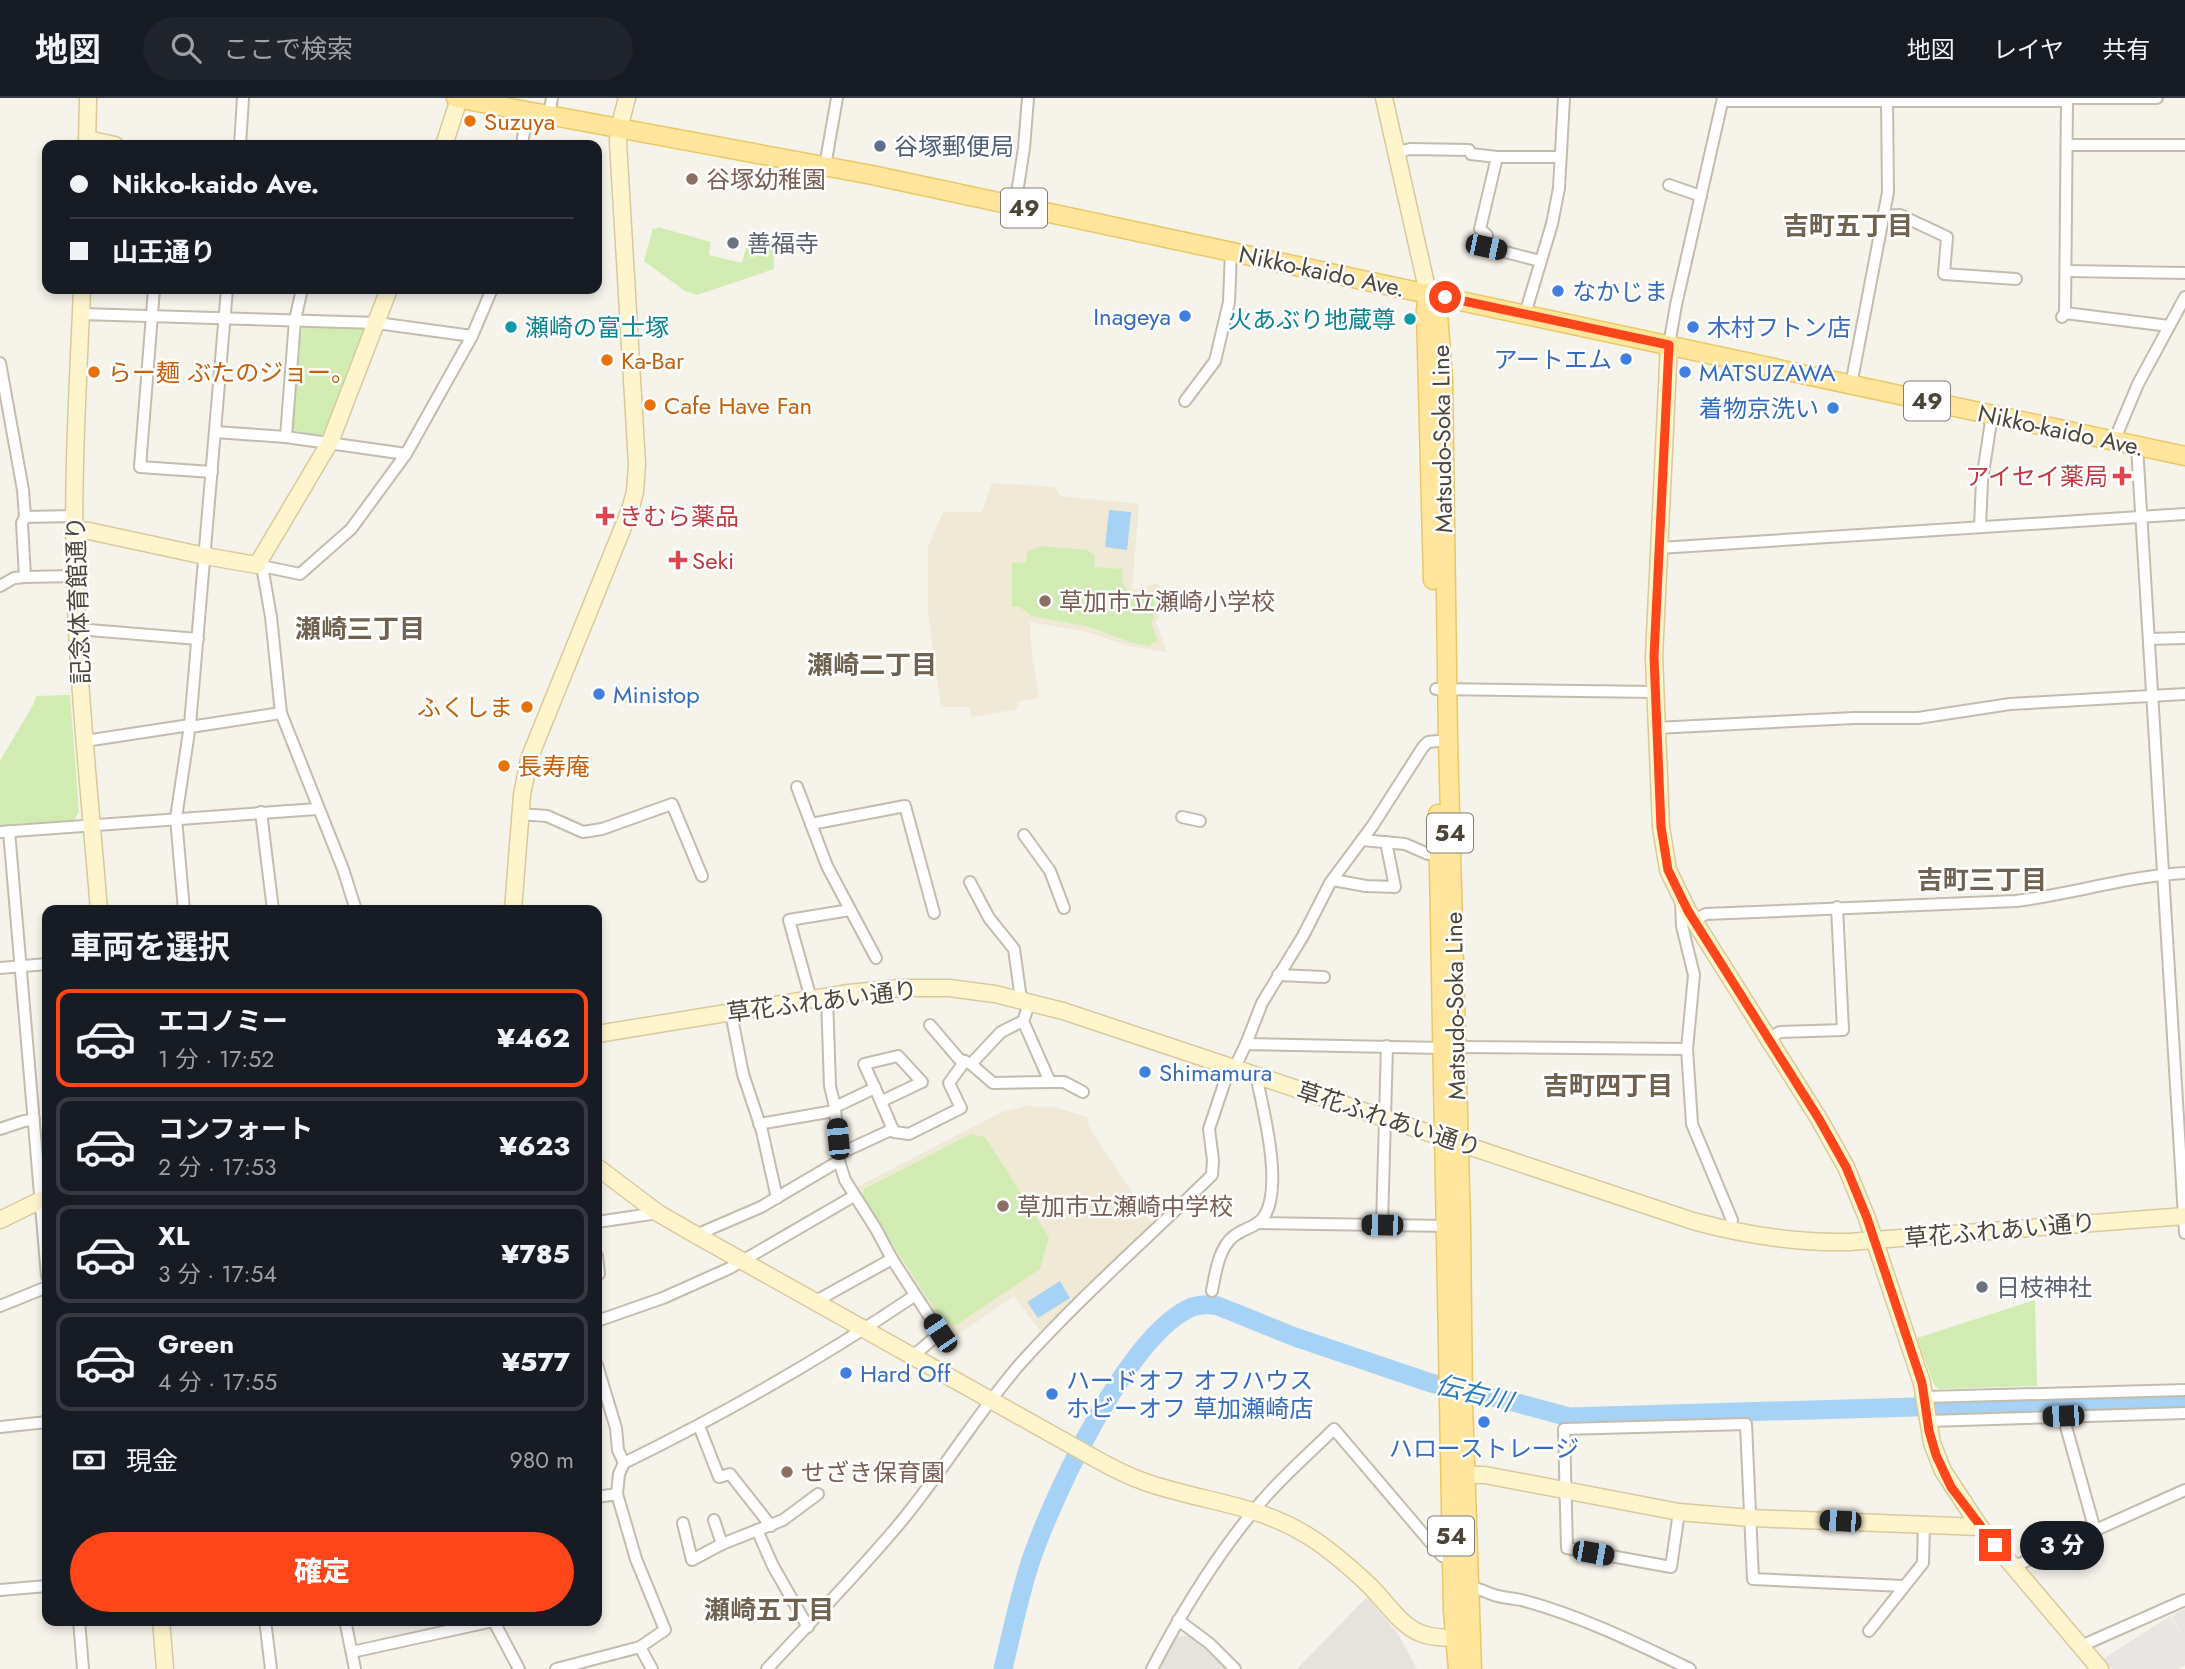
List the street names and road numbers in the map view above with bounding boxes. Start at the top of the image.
road number: 49 [1001,188,1047,228]
street label: Nikko-kaido Ave. [1236,236,1408,306]
street label: Matsudo-Soka Line [1423,345,1461,533]
road number: 49 [1904,382,1950,420]
street label: Nikko-kaido Ave. [1975,395,2147,465]
street label: 記念体育館通り [58,515,98,685]
road number: 54 [1427,814,1473,852]
street label: Matsudo-Soka Line [1436,912,1474,1100]
street label: 草花ふれあい通り [725,972,919,1030]
street label: 草花ふれあい通り [1292,1073,1486,1165]
street label: 草花ふれあい通り [1903,1204,2097,1256]
road number: 54 [1428,1516,1474,1555]

